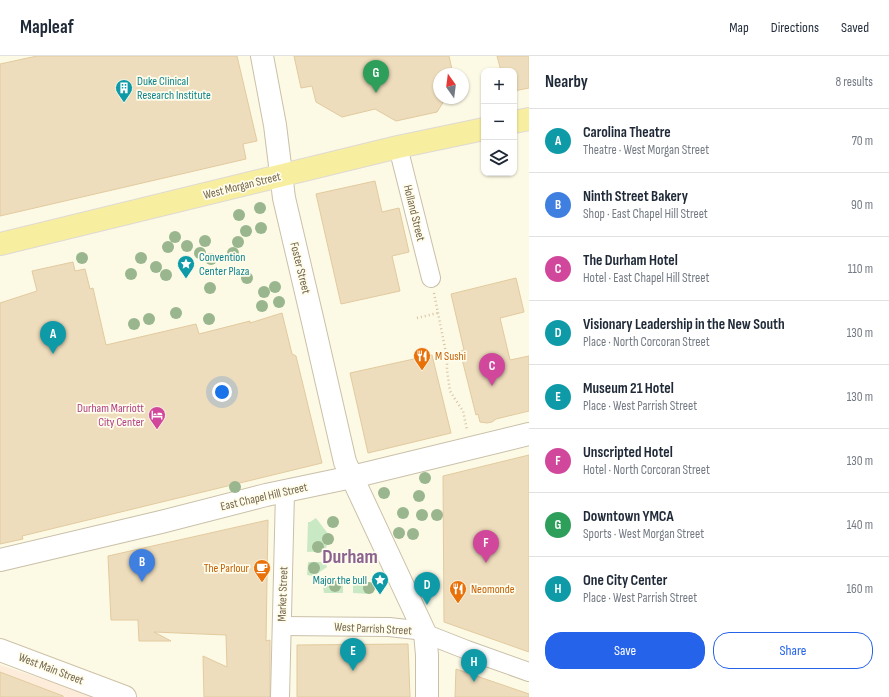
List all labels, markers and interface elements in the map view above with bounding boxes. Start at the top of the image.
text: Mapleaf [20,16,74,39]
text: Map [729,19,749,36]
text: Directions [771,19,819,36]
text: Saved [841,19,869,36]
pin: G [363,60,389,93]
north arrow [433,68,469,104]
map controls [481,68,517,176]
button: + [481,68,517,104]
text: Nearby [545,72,588,92]
place label: Duke Clinical Research Institute [137,74,211,103]
text: 8 results [835,74,873,90]
building icon: Duke Clinical Research Institute [114,78,134,103]
button: − [481,104,517,140]
text: Carolina Theatre [583,123,671,142]
text: A [555,133,561,149]
text: 70 m [852,133,873,149]
button: layers [481,140,517,176]
text: Theatre · West Morgan Street [583,142,709,158]
street label: West Morgan Street [202,169,283,203]
street label: Holland Street [400,183,428,243]
text: Ninth Street Bakery [583,187,688,206]
text: B [555,197,561,213]
text: 90 m [851,197,873,213]
text: Shop · East Chapel Hill Street [583,206,708,222]
street label: Foster Street [286,241,314,296]
place label: Convention Center Plaza [199,250,250,279]
text: The Durham Hotel [583,251,678,270]
place icon: Convention Center Plaza [176,254,196,279]
text: C [555,261,561,277]
text: 110 m [848,261,873,277]
text: Hotel · East Chapel Hill Street [583,270,709,286]
text: Visionary Leadership in the New South [583,315,785,334]
pin: A [40,321,66,354]
text: D [555,325,561,341]
text: 130 m [847,325,873,341]
text: Place · North Corcoran Street [583,334,710,350]
restaurant icon: M Sushi [412,346,432,371]
place label: M Sushi [435,349,466,364]
pin: C [479,353,505,386]
text: Museum 21 Hotel [583,379,674,398]
your location [212,382,232,402]
text: E [555,389,561,405]
text: 130 m [847,389,873,405]
text: Place · West Parrish Street [583,398,697,414]
place label: Durham Marriott City Center [77,401,145,430]
hotel icon: Durham Marriott City Center [147,405,167,430]
text: Unscripted Hotel [583,443,673,462]
text: F [555,453,561,469]
text: 130 m [847,453,873,469]
text: Hotel · North Corcoran Street [583,462,710,478]
street label: East Chapel Hill Street [219,480,309,514]
text: Downtown YMCA [583,507,674,526]
text: G [555,517,561,533]
text: 140 m [847,517,873,533]
text: Sports · West Morgan Street [583,526,704,542]
pin: F [473,530,499,563]
district label: Durham [322,545,378,569]
pin: B [129,549,155,582]
cafe icon: The Parlour [252,558,272,583]
place label: The Parlour [204,561,250,576]
street label: Market Street [275,566,291,622]
place icon: Major the bull [370,570,390,595]
text: One City Center [583,571,667,590]
pin: D [414,572,440,605]
place label: Major the bull [313,573,367,588]
restaurant icon: Neomonde [448,579,468,604]
text: H [555,581,561,597]
text: 160 m [847,581,873,597]
place label: Neomonde [471,582,515,597]
text: Place · West Parrish Street [583,590,697,606]
street label: West Parrish Street [334,619,412,639]
button: Save [545,632,705,669]
button: Share [713,632,873,669]
pin: E [340,638,366,671]
pin: H [461,649,487,682]
street label: West Main Street [16,650,86,688]

